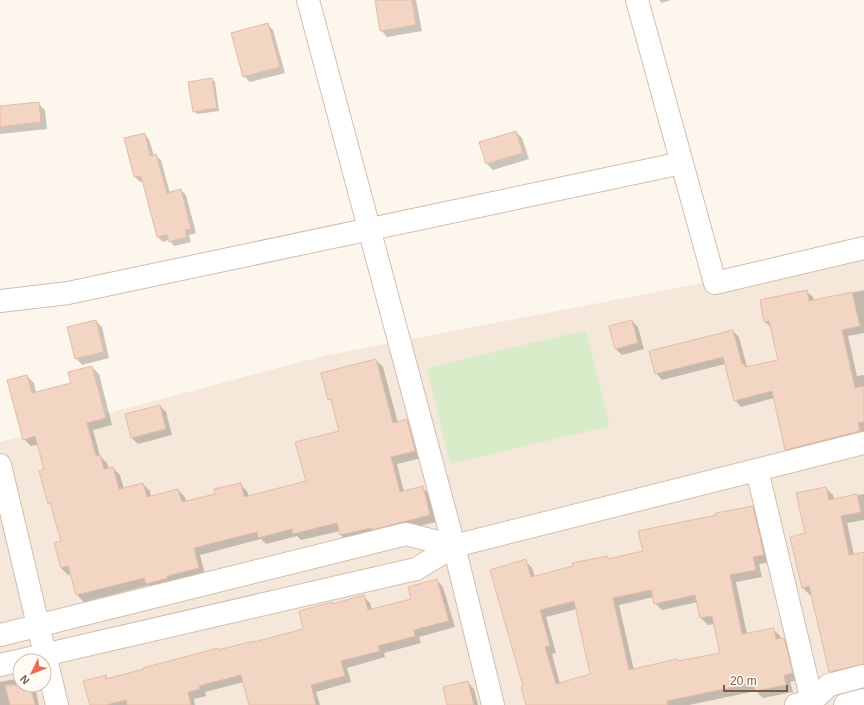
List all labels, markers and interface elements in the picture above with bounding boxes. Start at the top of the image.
north arrow [12,653,52,693]
scale bar [724,667,787,693]
text: N [18,673,32,687]
text: 20 m [730,674,757,688]

